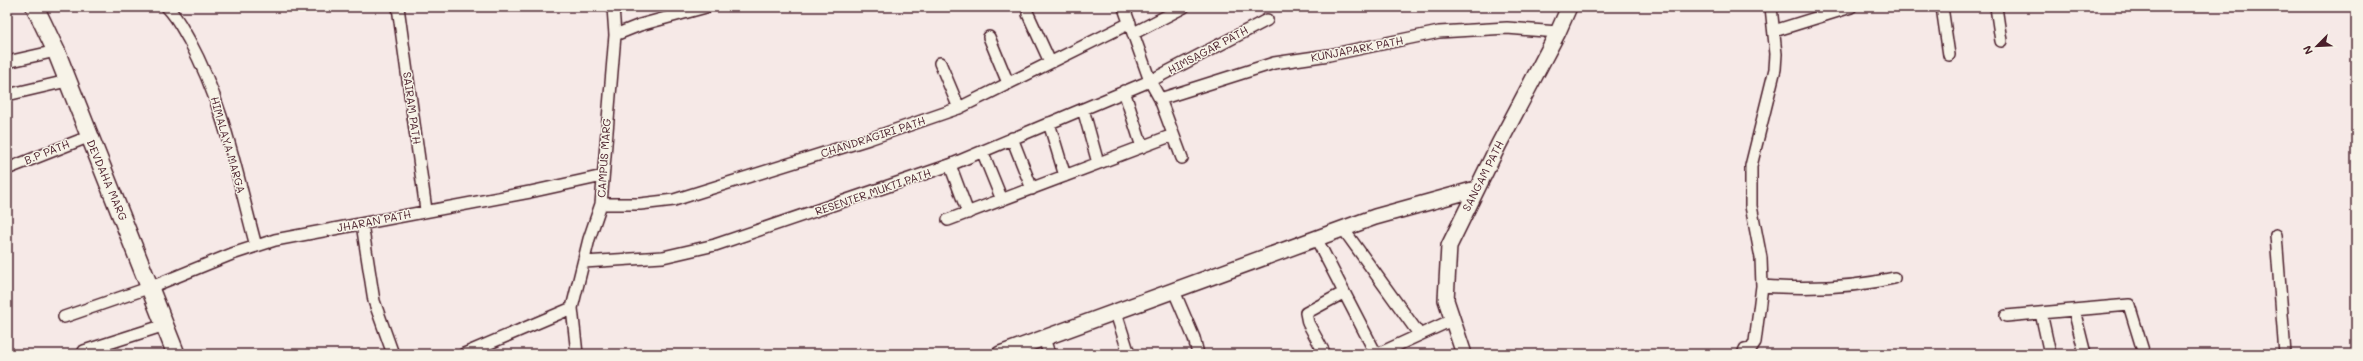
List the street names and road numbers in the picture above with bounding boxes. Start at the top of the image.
street label: HIMSAGAR PATH [1165,22,1251,77]
street label: KUNJAPARK PATH [1309,32,1405,65]
street label: SAIRAM PATH [400,71,425,145]
street label: HIMALAYA MARGA [207,95,249,195]
street label: CHANDRAGIRI PATH [818,112,927,161]
street label: CAMPUS MARG [593,118,614,198]
street label: B.P PATH [22,136,72,167]
street label: DEVDAHA MARG [84,137,131,223]
street label: SANGAM PATH [1458,138,1507,214]
street label: RESENTER MUKTI PATH [813,165,933,218]
street label: JHARAN PATH [336,206,412,235]

